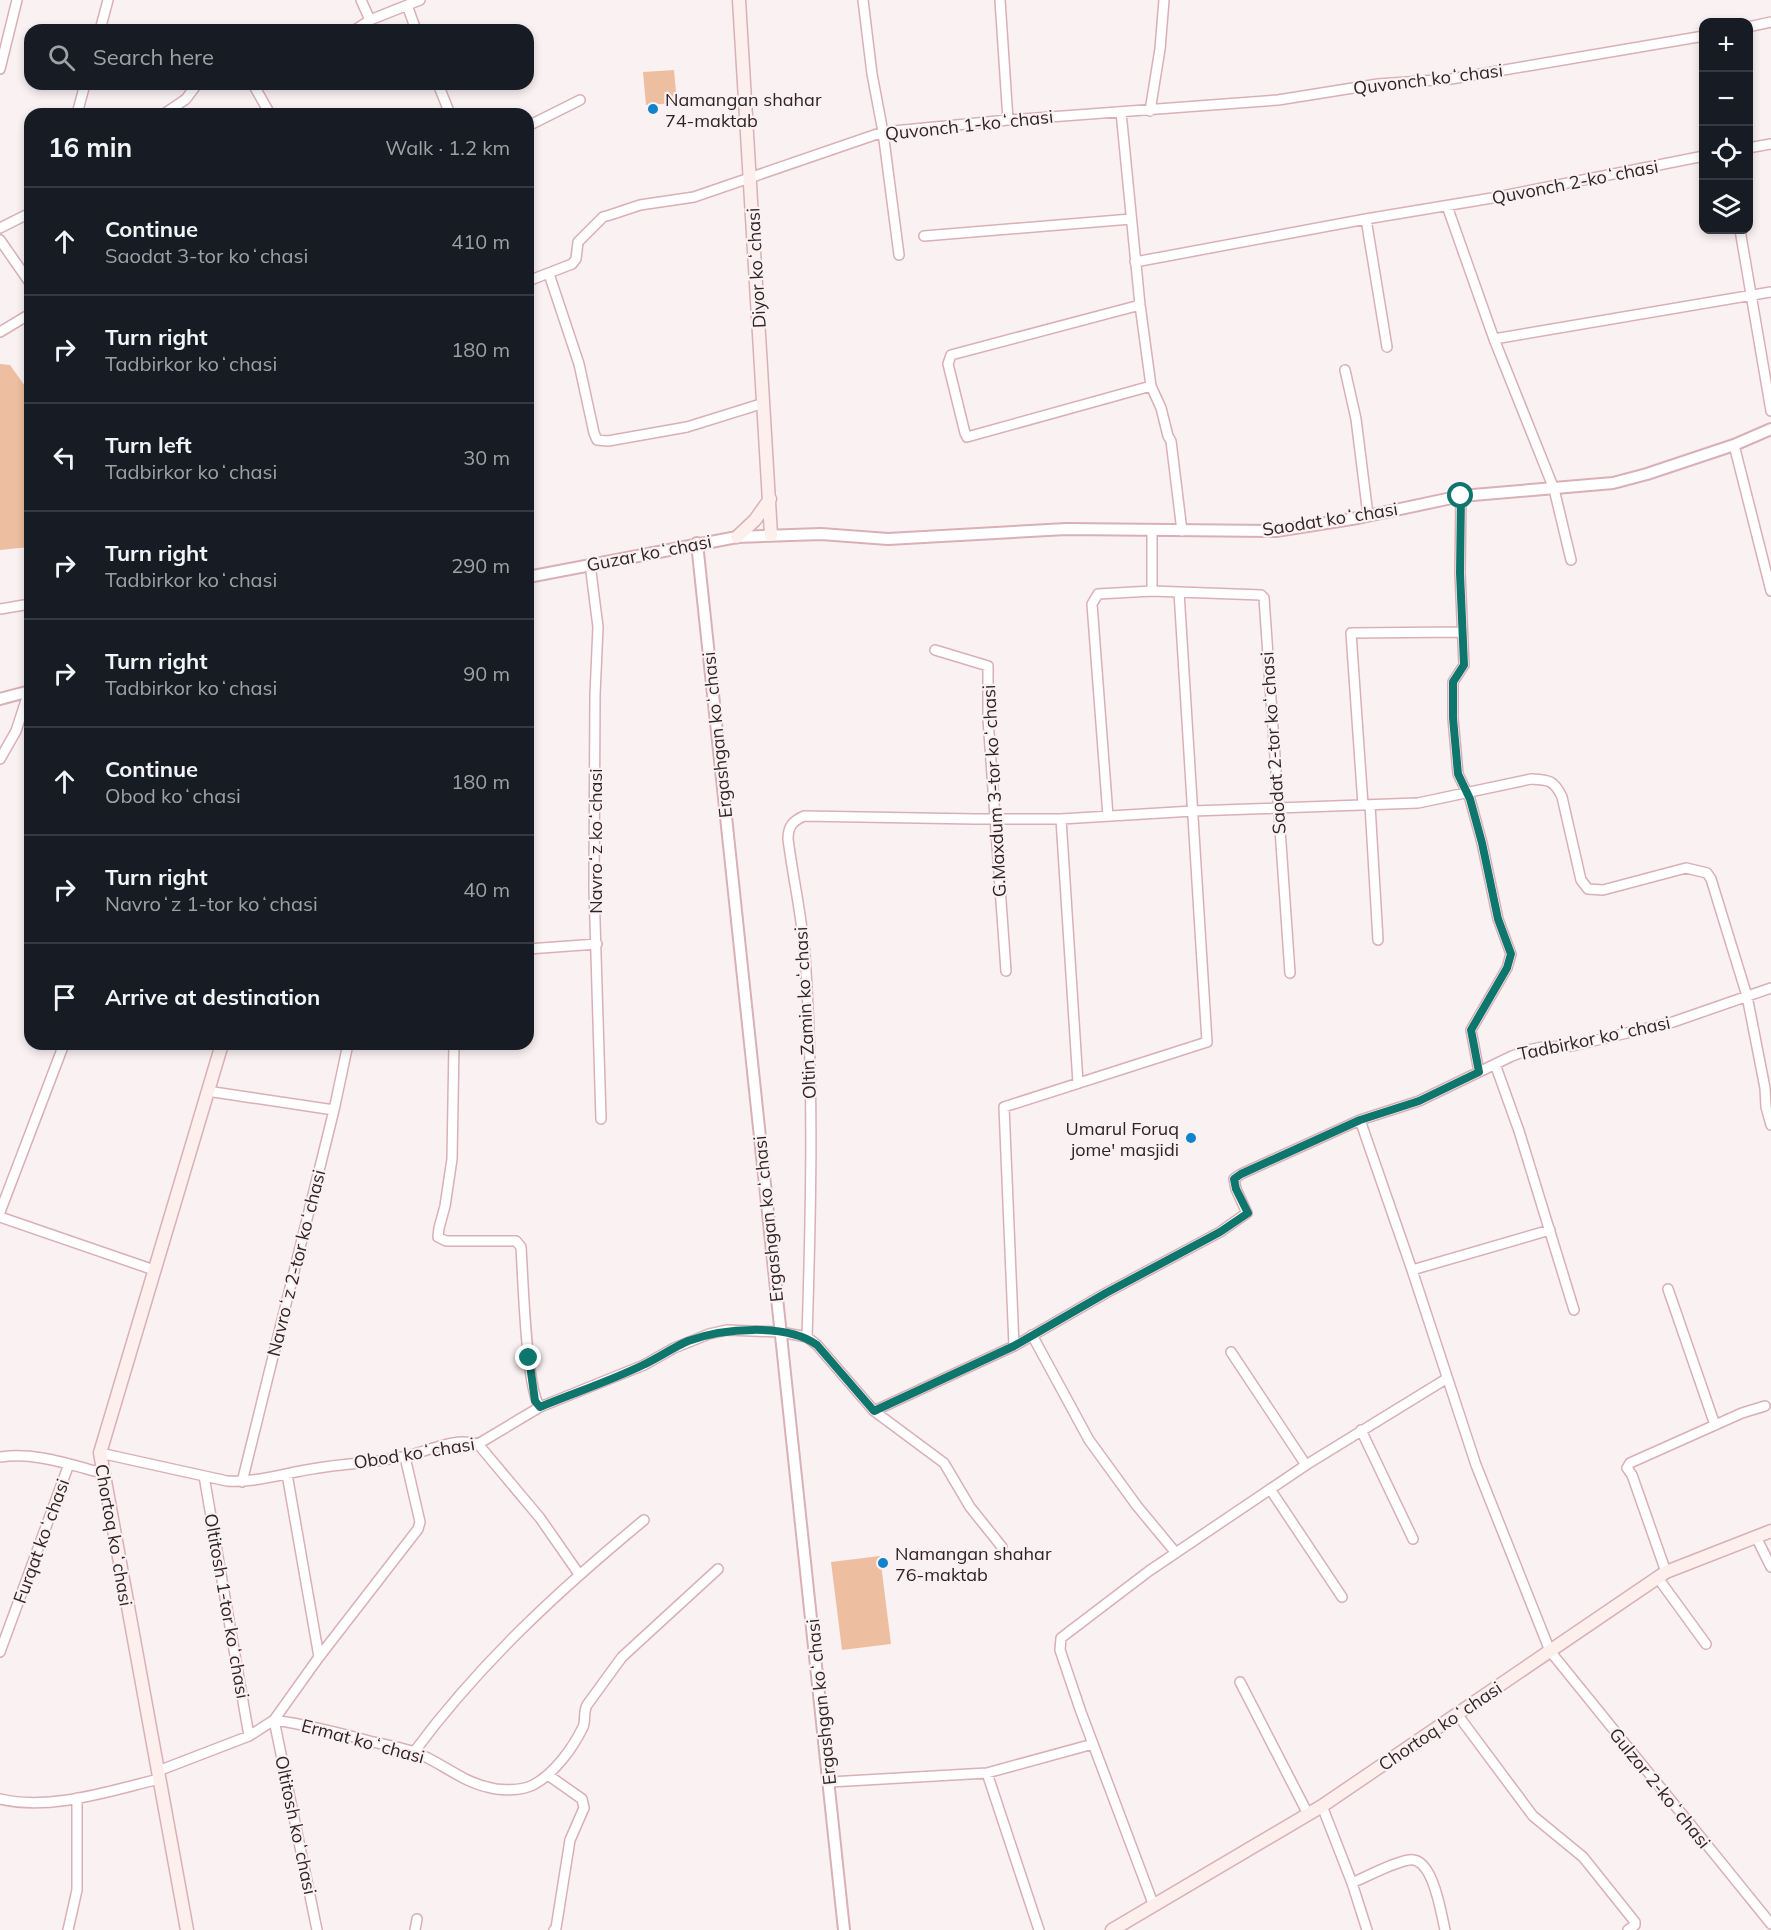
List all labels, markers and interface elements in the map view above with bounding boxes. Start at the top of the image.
map controls [1699,18,1753,234]
button: + [1699,18,1753,72]
search box [24,24,534,90]
icon: search [45,41,78,74]
text: Search here [93,43,214,71]
street label: Quvonch koʻchasi [1352,58,1504,100]
button: − [1699,72,1753,126]
place label: Namangan shahar 74-maktab [665,88,822,132]
marker: Namangan shahar 74-maktab [646,102,660,116]
street label: Quvonch 1-koʻchasi [884,105,1054,145]
button: locate [1699,126,1753,180]
text: 16 min [48,131,132,164]
text: Walk · 1.2 km [385,135,510,160]
street label: Quvonch 2-koʻchasi [1490,155,1660,209]
button: layers [1699,180,1753,234]
street label: Diyor koʻchasi [741,207,771,329]
text: Continue [105,215,198,243]
icon: ahead [48,225,81,258]
text: 410 m [451,229,510,254]
text: Saodat 3-tor koʻchasi [105,243,308,268]
text: Turn right [105,323,208,351]
icon: right [48,333,81,366]
text: 180 m [451,337,510,362]
text: Tadbirkor koʻchasi [105,351,277,376]
text: Turn left [105,431,192,459]
icon: left [48,441,81,474]
text: 30 m [463,445,510,470]
text: Tadbirkor koʻchasi [105,459,277,484]
route start [1447,482,1473,508]
street label: Saodat koʻchasi [1261,497,1399,541]
street label: Guzar koʻchasi [585,530,713,576]
text: Turn right [105,539,208,567]
icon: right [48,549,81,582]
text: 290 m [451,553,510,578]
text: Tadbirkor koʻchasi [105,567,277,592]
text: Turn right [105,647,208,675]
street label: Ergashgan koʻchasi [697,651,737,819]
street label: Saodat 2-tor koʻchasi [1255,651,1291,835]
icon: right [48,657,81,690]
text: 90 m [463,661,510,686]
text: Tadbirkor koʻchasi [105,675,277,700]
street label: G.Maxdum 3-tor koʻchasi [977,684,1011,898]
text: Continue [105,755,198,783]
icon: ahead [48,765,81,798]
street label: Navroʻz koʻchasi [584,768,607,914]
text: 180 m [451,769,510,794]
text: Obod koʻchasi [105,783,241,808]
text: Turn right [105,863,208,891]
icon: right [48,873,81,906]
text: 40 m [463,877,510,902]
text: Navroʻz 1-tor koʻchasi [105,891,318,916]
street label: Oltin Zamin koʻchasi [789,926,821,1100]
icon: arrive [48,981,81,1014]
text: Arrive at destination [105,983,320,1011]
street label: Tadbirkor koʻchasi [1516,1011,1672,1065]
place label: Umarul Foruq jome' masjidi [1066,1117,1179,1161]
marker: Umarul Foruq jome' masjidi [1184,1131,1198,1145]
street label: Ergashgan koʻchasi [748,1135,788,1303]
street label: Navroʻz 2-tor koʻchasi [262,1167,330,1359]
route end [515,1344,541,1370]
street label: Obod koʻchasi [352,1432,476,1474]
street label: Chortoq koʻchasi [90,1462,138,1608]
street label: Furqat koʻchasi [8,1475,74,1607]
street label: Oltitosh 1-tor koʻchasi [199,1512,255,1700]
place label: Namangan shahar 76-maktab [895,1542,1052,1586]
marker: Namangan shahar 76-maktab [876,1556,890,1570]
street label: Ergashgan koʻchasi [801,1618,841,1786]
street label: Chortoq koʻchasi [1374,1676,1506,1776]
street label: Ermat koʻchasi [299,1714,427,1768]
street label: Gulzor 2-koʻchasi [1604,1723,1716,1853]
street label: Oltitosh koʻchasi [270,1754,322,1896]

